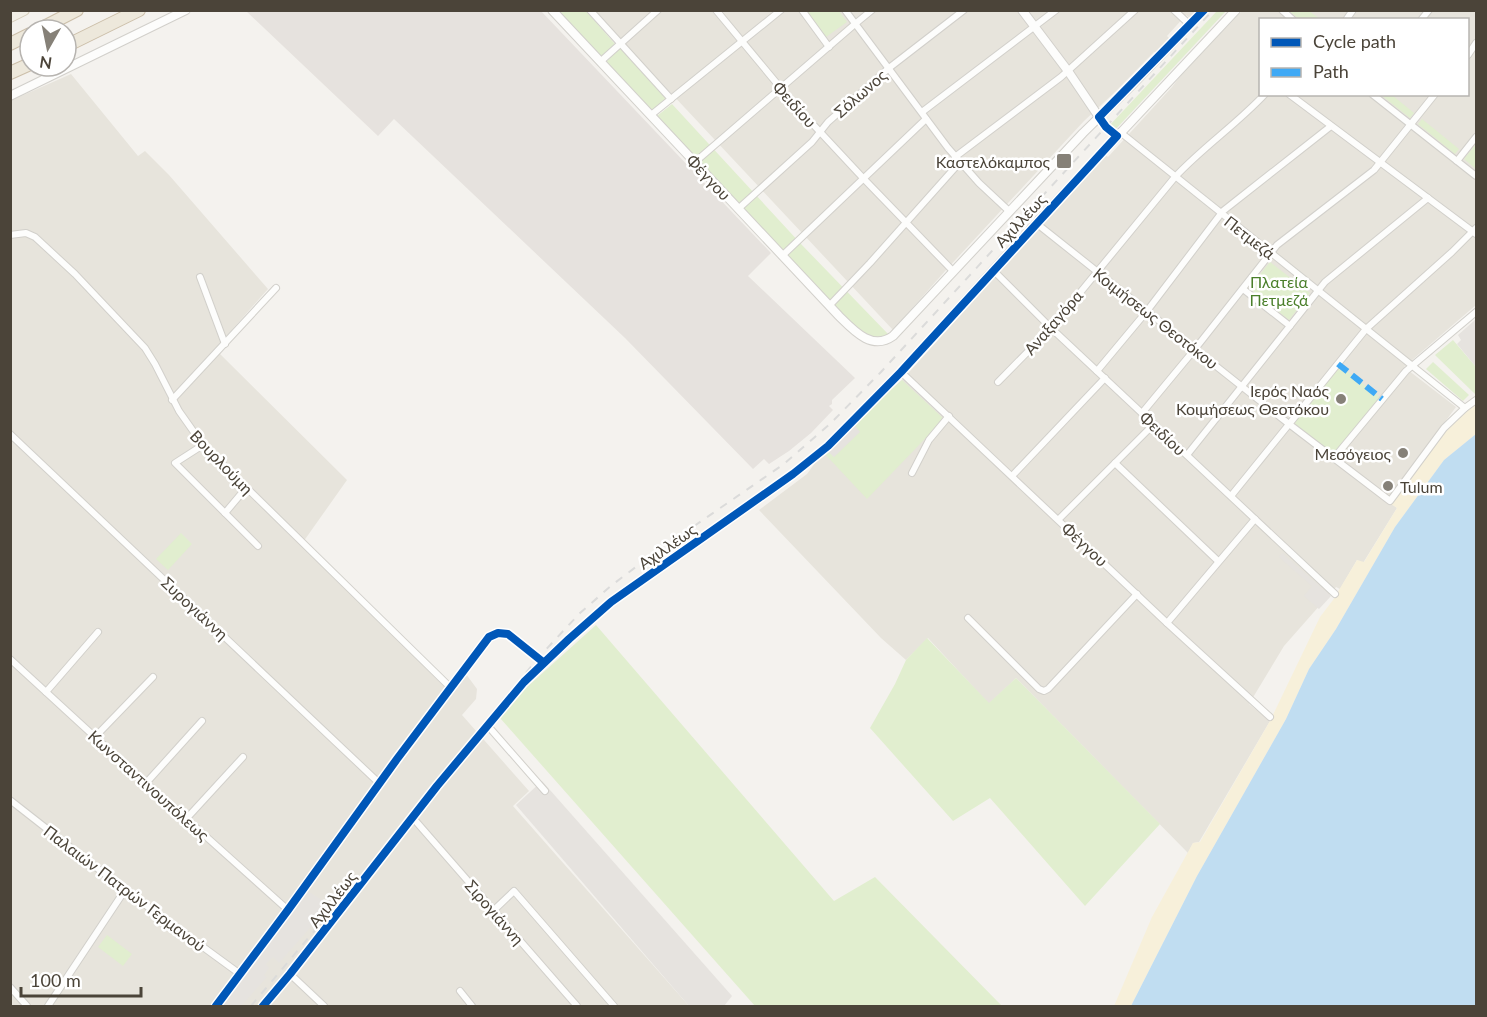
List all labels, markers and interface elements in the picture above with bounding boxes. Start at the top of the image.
north arrow [18,18,78,78]
legend [1259,18,1469,96]
text: Cycle path [1313,30,1396,52]
text: N [38,53,53,74]
text: Path [1313,60,1349,82]
street label: Σόλωνος [830,65,891,121]
street label: Φειδίου [769,77,821,131]
street label: Φέγγου [683,150,735,204]
place label: Καστελόκαμπος [936,152,1051,171]
marker: Καστελόκαμπος [1055,152,1073,170]
street label: Αχιλλέως [990,189,1050,251]
street label: Πετμεζά [1221,211,1279,263]
street label: Κοιμήσεως Θεοτόκου [1090,263,1222,373]
park label: Πλατεία Πετμεζά [1250,272,1309,309]
street label: Αναξαγόρα [1020,285,1087,359]
place label: Ιερός Ναός Κοιμήσεως Θεοτόκου [1176,381,1330,418]
marker: Ιερός Ναός Κοιμήσεως Θεοτόκου [1334,392,1348,406]
street label: Φειδίου [1136,407,1190,459]
street label: Βουρλούμη [187,426,257,498]
place label: Μεσόγειος [1315,444,1392,463]
marker: Μεσόγειος [1396,446,1410,460]
place label: Tulum [1400,477,1443,496]
marker: Tulum [1381,479,1395,493]
street label: Φέγγου [1058,518,1112,570]
street label: Αχιλλέως [634,519,700,573]
street label: Συρογιάννη [158,572,232,644]
street label: Κωνσταντινουπόλεως [85,726,214,845]
street label: Παλαιών Πατρών Γερμανού [40,821,210,955]
street label: Αχιλλέως [304,867,360,931]
street label: Σιρογιάννη [462,876,528,948]
scale bar [21,960,141,998]
text: 100 m [30,969,81,991]

